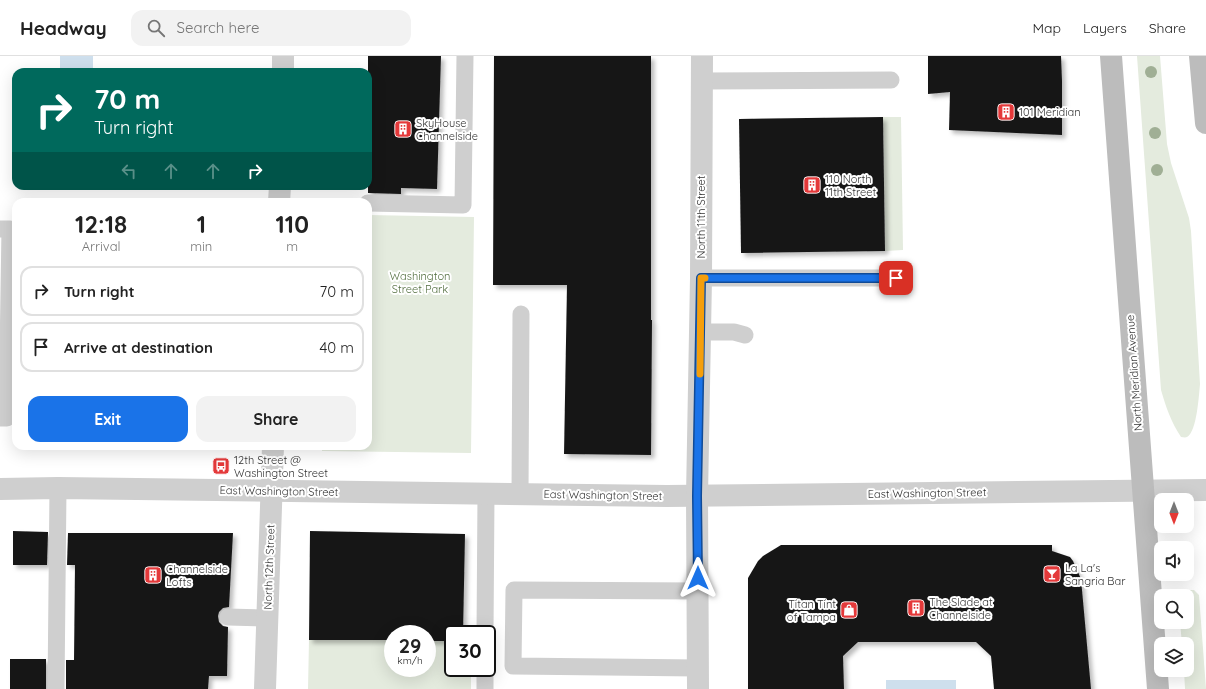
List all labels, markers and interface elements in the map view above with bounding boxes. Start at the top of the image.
search box [131,10,411,46]
text: Headway [20,16,107,40]
icon: search [145,17,167,39]
text: Search here [177,18,259,37]
text: Map [1032,19,1061,37]
text: Layers [1083,19,1127,37]
text: Share [1149,19,1186,37]
text: 70 m [94,81,160,116]
icon: right [28,84,80,136]
building icon: 101 Meridian [996,102,1016,122]
place label: 101 Meridian [1019,105,1081,119]
text: Turn right [94,116,174,139]
place label: SkyHouse Channelside [416,116,478,143]
building icon: SkyHouse Channelside [393,119,413,139]
icon: left [118,160,140,182]
icon: ahead [160,160,182,182]
icon: ahead [202,160,224,182]
icon: right [244,160,266,182]
place label: 110 North 11th Street [825,172,876,199]
street label: North 11th Street [694,175,708,259]
building icon: 110 North 11th Street [802,175,822,195]
text: 12:18 [75,209,127,239]
text: 1 [197,209,206,239]
text: 110 [275,209,309,239]
text: Arrival [82,238,121,254]
text: min [190,238,212,254]
text: m [286,238,298,254]
pin [879,261,913,295]
icon: arrive [885,267,907,289]
park label: Washington Street Park [390,269,450,296]
icon: right [30,280,52,302]
text: Turn right [64,282,135,301]
text: 70 m [320,282,354,301]
street label: North Meridian Avenue [1123,314,1145,432]
icon: arrive [30,336,52,358]
text: Arrive at destination [64,338,213,357]
text: 40 m [319,338,354,357]
button: Exit [28,396,188,442]
button: Share [196,396,356,442]
place label: 12th Street @ Washington Street [234,453,328,480]
bus stop icon: 12th Street @ Washington Street [211,456,231,476]
street label: East Washington Street [220,483,339,499]
street label: East Washington Street [868,485,987,501]
street label: East Washington Street [544,487,663,503]
north arrow [1154,493,1194,533]
map controls [1154,493,1194,677]
street label: North 12th Street [261,524,277,610]
button: sound [1154,541,1194,581]
position arrow [677,557,719,599]
place label: La La's Sangria Bar [1065,561,1126,588]
place label: Channelside Lofts [166,562,228,589]
bar icon: La La's Sangria Bar [1042,564,1062,584]
building icon: Channelside Lofts [143,565,163,585]
button: search [1154,589,1194,629]
place label: The Slade at Channelside [929,595,993,622]
place label: Titan Tint of Tampa [787,597,836,624]
building icon: The Slade at Channelside [906,598,926,618]
shop icon: Titan Tint of Tampa [839,600,859,620]
speed limit sign: 30 [444,625,496,677]
text: 29 [399,633,421,658]
button: layers [1154,637,1194,677]
text: km/h [397,654,423,667]

